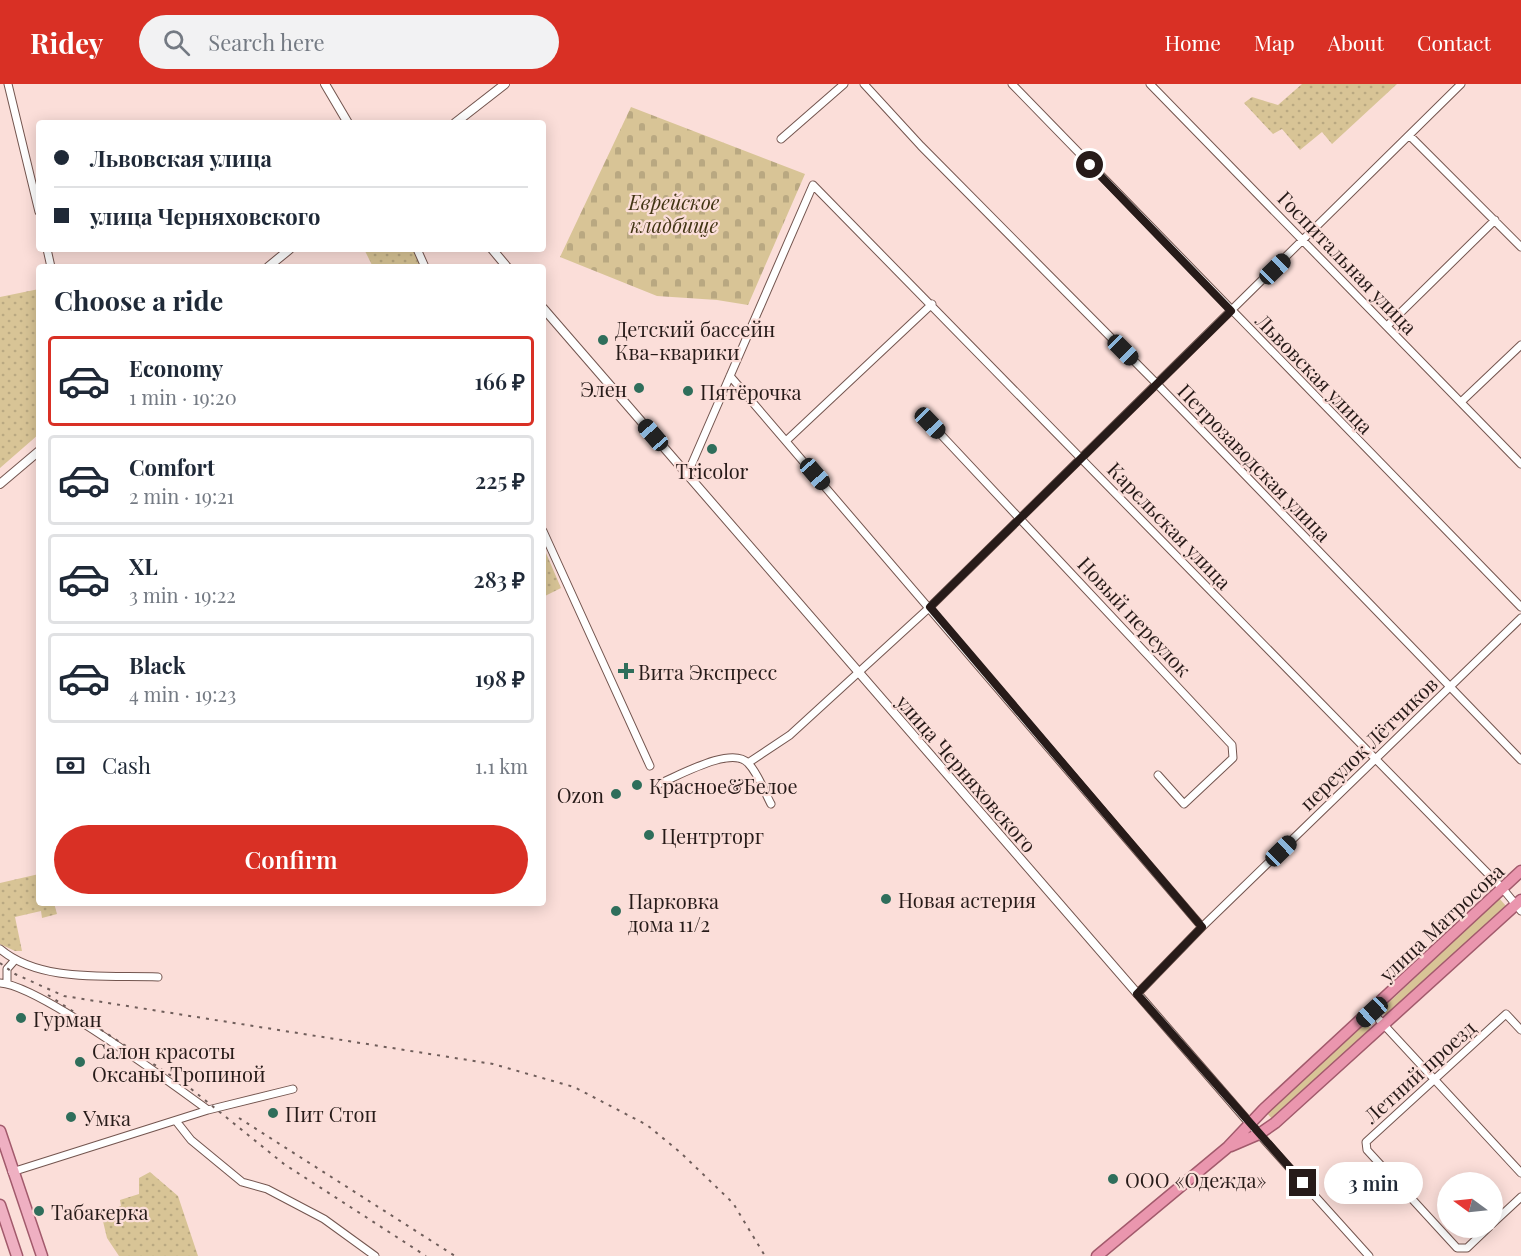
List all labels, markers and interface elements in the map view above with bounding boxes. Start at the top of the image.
search box [139,15,559,69]
text: Ridey [30,24,103,61]
icon: search [160,26,193,59]
text: Search here [208,27,325,57]
text: Home [1165,28,1221,56]
text: Map [1254,28,1295,56]
text: About [1328,28,1384,56]
text: Contact [1417,28,1491,56]
text: Львовская улица [90,143,272,173]
route start [1076,151,1103,178]
street label: Госпитальная улица [1272,184,1424,340]
park label: Еврейское кладбище [628,188,720,238]
text: улица Черняховского [90,201,320,231]
car [1256,250,1294,288]
text: Choose a ride [54,282,223,318]
street label: Львовская улица [1250,306,1380,439]
place label: Детский бассейн Ква-кварики [615,315,775,365]
car [1104,331,1142,369]
marker: Детский бассейн Ква-кварики [596,333,610,347]
text: Economy [129,353,223,383]
icon: car [57,354,111,408]
text: 166 ₽ [475,366,525,396]
place label: Элен [580,375,627,402]
street label: Петрозаводская улица [1172,377,1338,547]
place label: Пятёрочка [700,378,802,405]
marker: Элен [632,381,646,395]
text: 1 min · 19:20 [129,383,237,410]
marker: Пятёрочка [681,384,695,398]
car [911,404,949,442]
car [634,416,672,454]
marker: Tricolor [705,442,719,456]
text: Comfort [129,452,215,482]
icon: car [57,453,111,507]
car [796,455,834,493]
street label: Карельская улица [1102,455,1238,595]
place label: Tricolor [675,457,749,484]
text: 225 ₽ [475,465,525,495]
text: 2 min · 19:21 [129,482,234,509]
street label: Новый переулок [1072,550,1198,682]
text: XL [129,551,158,581]
icon: car [57,552,111,606]
text: 283 ₽ [474,564,525,594]
text: 3 min · 19:22 [129,581,236,608]
text: Black [129,650,186,680]
icon: car [57,651,111,705]
place label: Вита Экспресс [638,658,777,685]
text: 198 ₽ [475,663,525,693]
marker: Вита Экспресс [619,664,633,678]
street label: переулок Лётчиков [1293,670,1443,816]
text: 4 min · 19:23 [129,680,236,707]
street label: улица Черняховского [890,688,1043,858]
icon: cash [54,749,87,782]
text: Cash [102,750,151,780]
text: 1.1 km [475,752,528,779]
place label: Красное&Белое [649,772,798,799]
marker: Красное&Белое [630,778,644,792]
place label: Ozon [557,781,604,808]
marker: Ozon [609,787,623,801]
place label: Центрторг [661,822,764,849]
button: Confirm [54,825,528,894]
marker: Центрторг [642,828,656,842]
car [1262,832,1300,870]
street label: улица Матросова [1372,857,1509,988]
place label: Новая астерия [898,886,1036,913]
place label: Парковка дома 11/2 [628,887,719,937]
marker: Новая астерия [879,892,893,906]
marker: Парковка дома 11/2 [609,904,623,918]
car [1353,993,1391,1031]
place label: Гурман [33,1005,102,1032]
marker: Гурман [14,1011,28,1025]
street label: Летний проезд [1357,1013,1481,1129]
place label: Салон красоты Оксаны Тропиной [92,1037,265,1087]
marker: Салон красоты Оксаны Тропиной [73,1055,87,1069]
place label: Пит Стоп [285,1100,377,1127]
place label: Умка [82,1104,131,1131]
marker: Пит Стоп [266,1106,280,1120]
marker: Умка [64,1110,78,1124]
callout: 3 min [1324,1162,1423,1204]
place label: ООО «Одежда» [1125,1166,1267,1193]
route end [1289,1169,1316,1196]
text: 3 min [1348,1169,1399,1196]
marker: ООО «Одежда» [1106,1172,1120,1186]
north arrow [1437,1172,1503,1238]
map controls [1437,1172,1503,1238]
place label: Табакерка [51,1198,149,1225]
marker: Табакерка [32,1204,46,1218]

